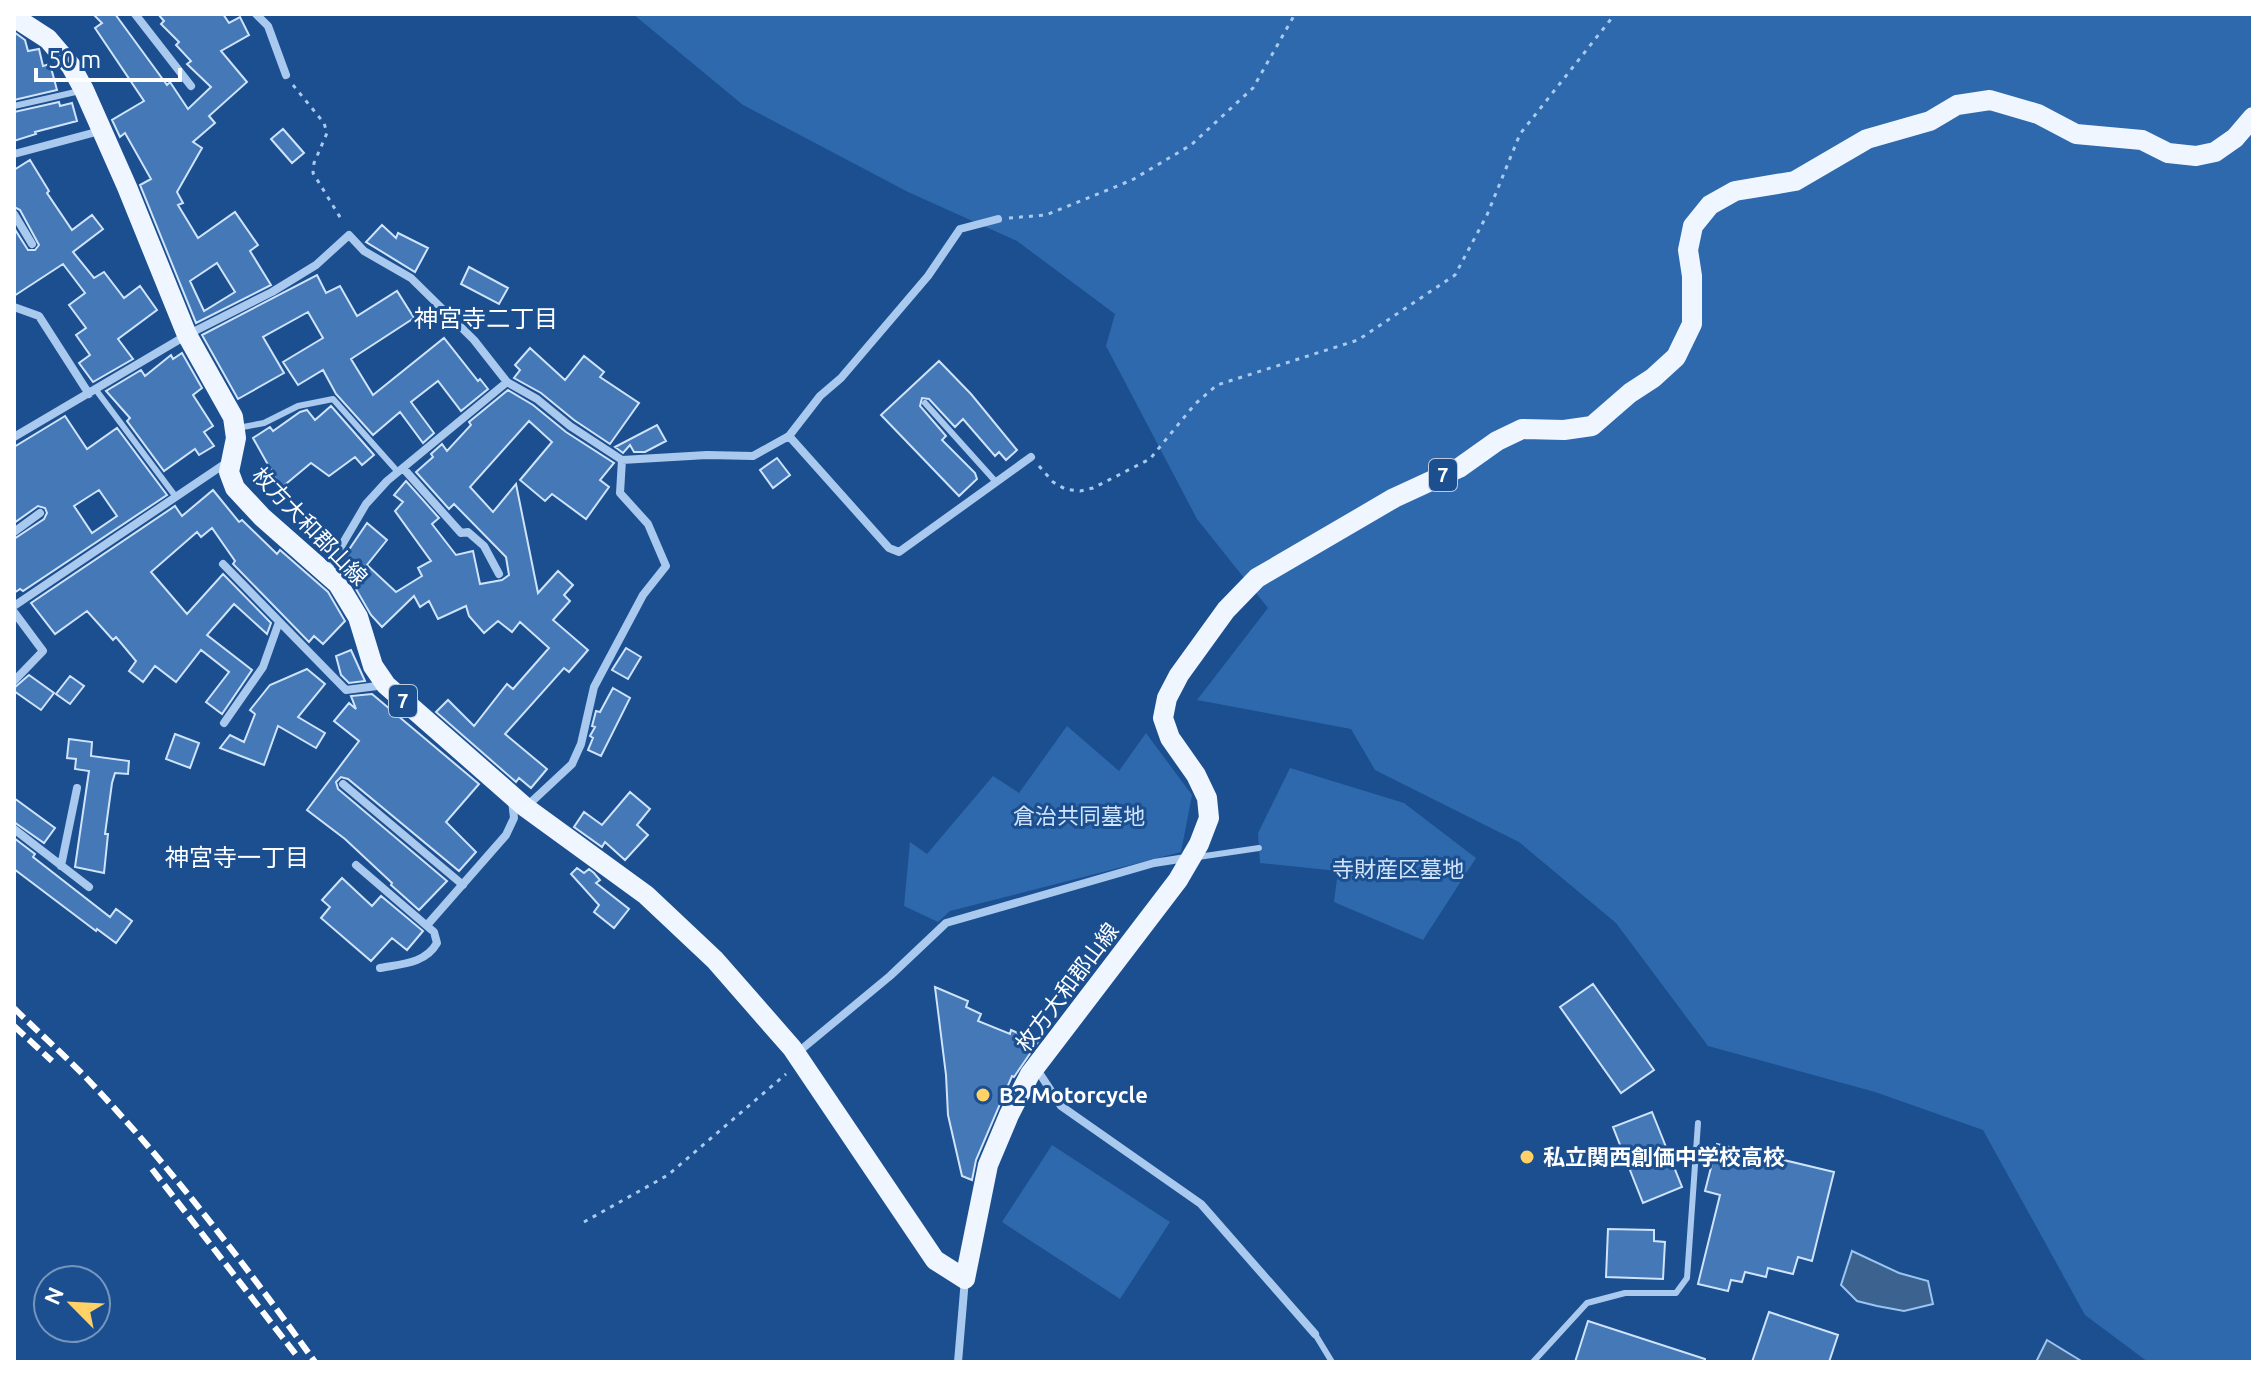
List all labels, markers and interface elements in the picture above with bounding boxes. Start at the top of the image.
scale bar [36,32,180,82]
text: 50 m [48,46,101,73]
district label: 神宮寺二丁目 [414,305,558,332]
road number: 7 [1429,459,1457,491]
street label: 枚方大和郡山線 [248,462,373,590]
road number: 7 [389,685,417,717]
park label: 倉治共同墓地 [1013,803,1145,828]
district label: 神宮寺一丁目 [165,844,309,871]
park label: 寺財産区墓地 [1332,856,1464,881]
street label: 枚方大和郡山線 [1010,918,1123,1056]
place label: B2 Motorcycle [999,1082,1148,1107]
marker: B2 Motorcycle [974,1086,992,1104]
place label: 私立関西創価中学校高校 [1543,1144,1785,1169]
marker: 私立関西創価中学校高校 [1518,1148,1536,1166]
north arrow [32,1264,112,1344]
text: N [39,1283,68,1308]

